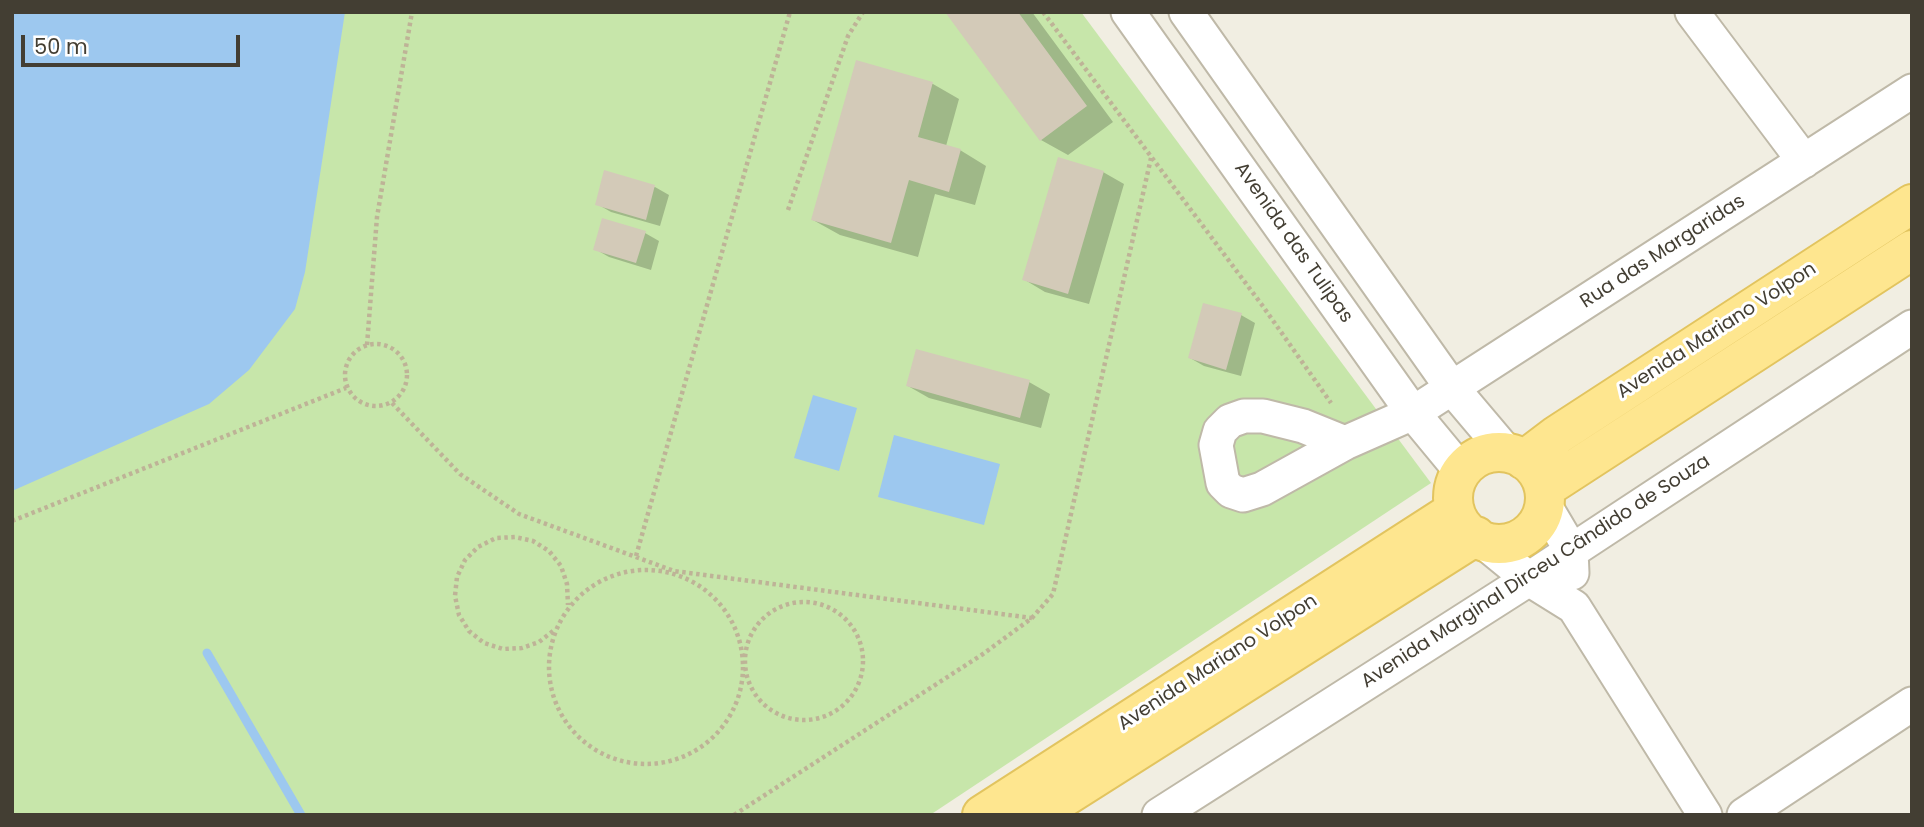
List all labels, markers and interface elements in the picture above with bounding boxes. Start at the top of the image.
scale bar [24,21,243,65]
text: 50 m [34,32,88,61]
street label: Avenida das Tulipas [1229,158,1357,328]
street label: Rua das Margaridas [1576,190,1750,314]
street label: Avenida Mariano Volpon [1613,258,1821,404]
street label: Avenida Marginal Dirceu Cândido de Souza [1357,450,1715,694]
street label: Avenida Mariano Volpon [1114,590,1322,736]

